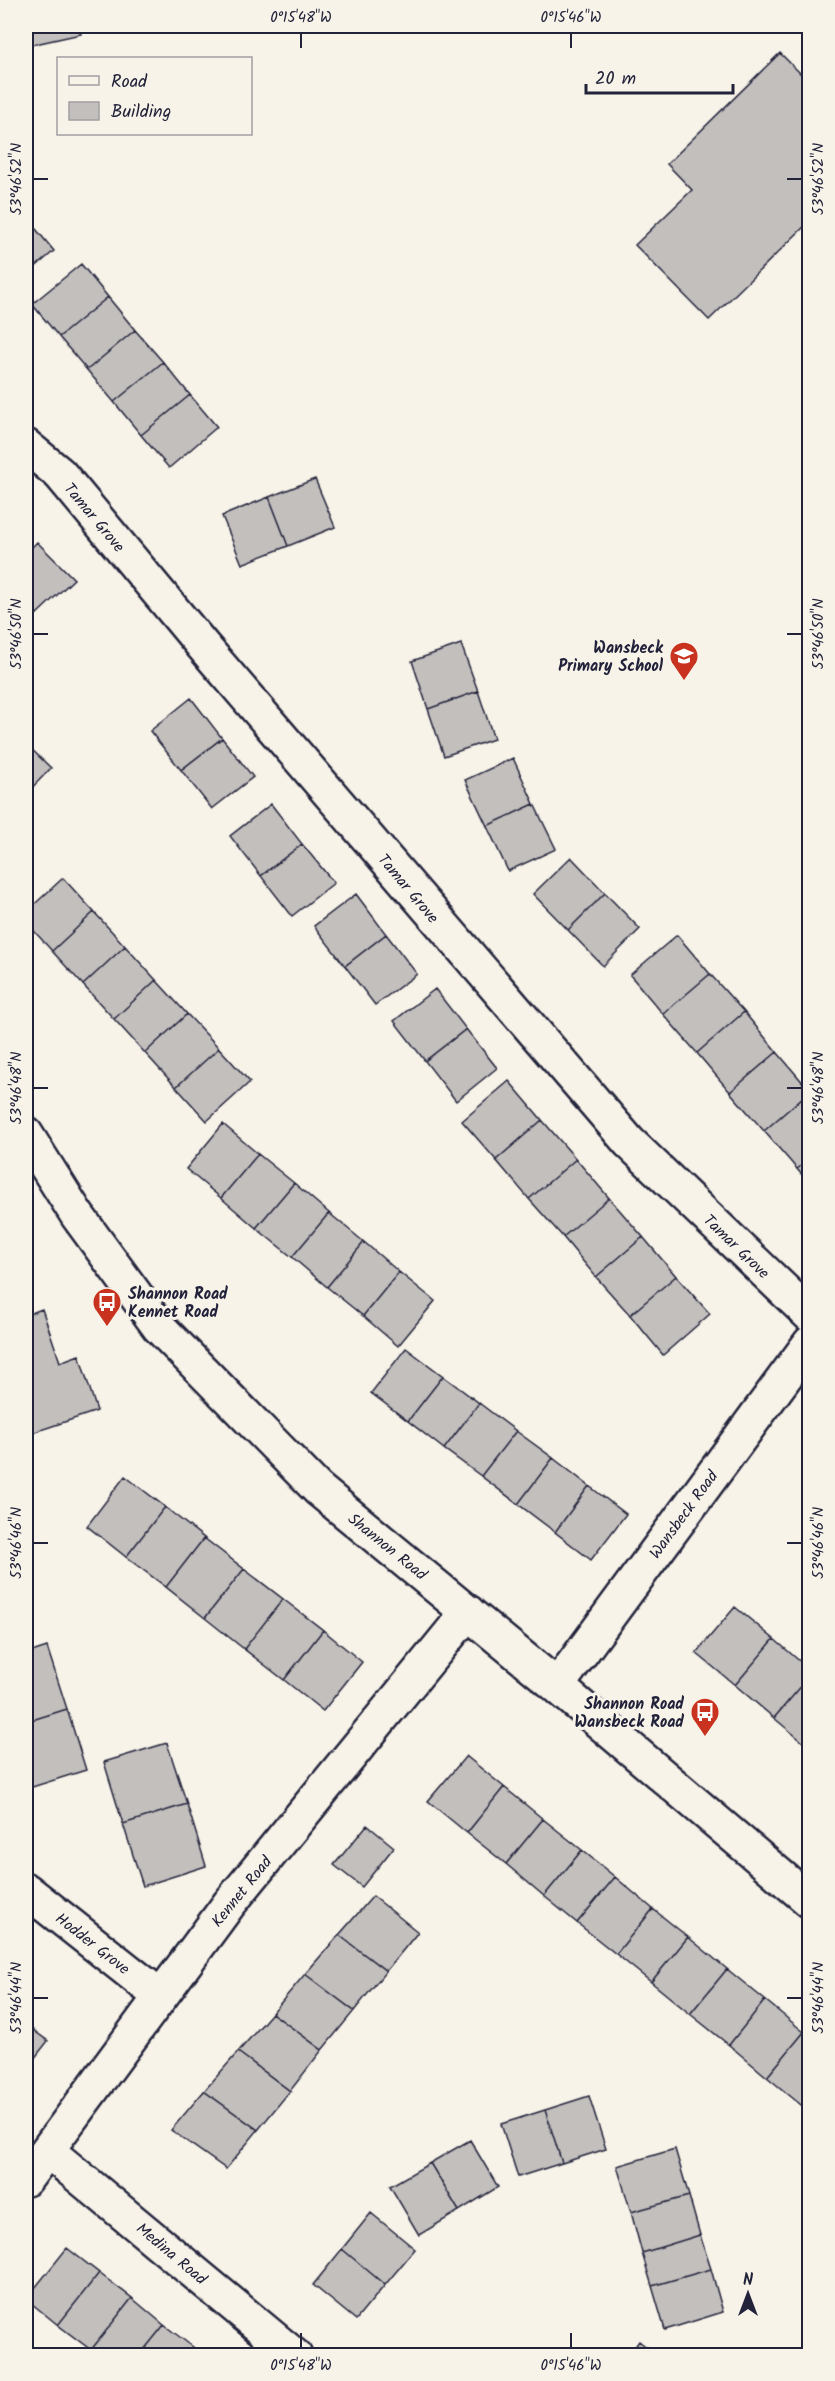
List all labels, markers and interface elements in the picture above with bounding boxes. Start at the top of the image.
text: 0°15'48"W [270,6,332,30]
text: 0°15'46"W [541,6,602,30]
legend [57,57,252,135]
scale bar [586,57,733,95]
text: 20 m [595,65,636,94]
text: Road [111,68,148,97]
text: Building [111,98,171,127]
text: 53°46'52"N [5,143,29,215]
text: 53°46'52"N [807,143,831,215]
street label: Tamar Grove [57,478,131,558]
text: 53°46'50"N [5,598,29,670]
text: 53°46'50"N [807,598,831,670]
place label: Wansbeck Primary School [558,636,664,679]
school or university icon: Wansbeck Primary School [668,640,700,682]
street label: Tamar Grove [371,849,445,929]
text: 53°46'48"N [5,1052,29,1124]
text: 53°46'48"N [807,1052,831,1124]
street label: Tamar Grove [697,1209,775,1285]
place label: Shannon Road Kennet Road [128,1282,228,1325]
bus stop icon: Shannon Road Kennet Road [91,1286,123,1328]
street label: Wansbeck Road [644,1465,726,1564]
text: 53°46'46"N [5,1507,29,1579]
street label: Shannon Road [342,1507,433,1588]
text: 53°46'46"N [807,1507,831,1579]
place label: Shannon Road Wansbeck Road [574,1692,684,1735]
bus stop icon: Shannon Road Wansbeck Road [689,1696,721,1738]
street label: Kennet Road [206,1850,279,1933]
street label: Hodder Grove [49,1907,135,1981]
text: 53°46'44"N [5,1962,29,2034]
text: 53°46'44"N [807,1962,831,2034]
street label: Medina Road [130,2217,213,2292]
north arrow [718,2264,778,2324]
text: N [743,2268,753,2293]
text: 0°15'48"W [270,2354,332,2378]
text: 0°15'46"W [541,2354,602,2378]

